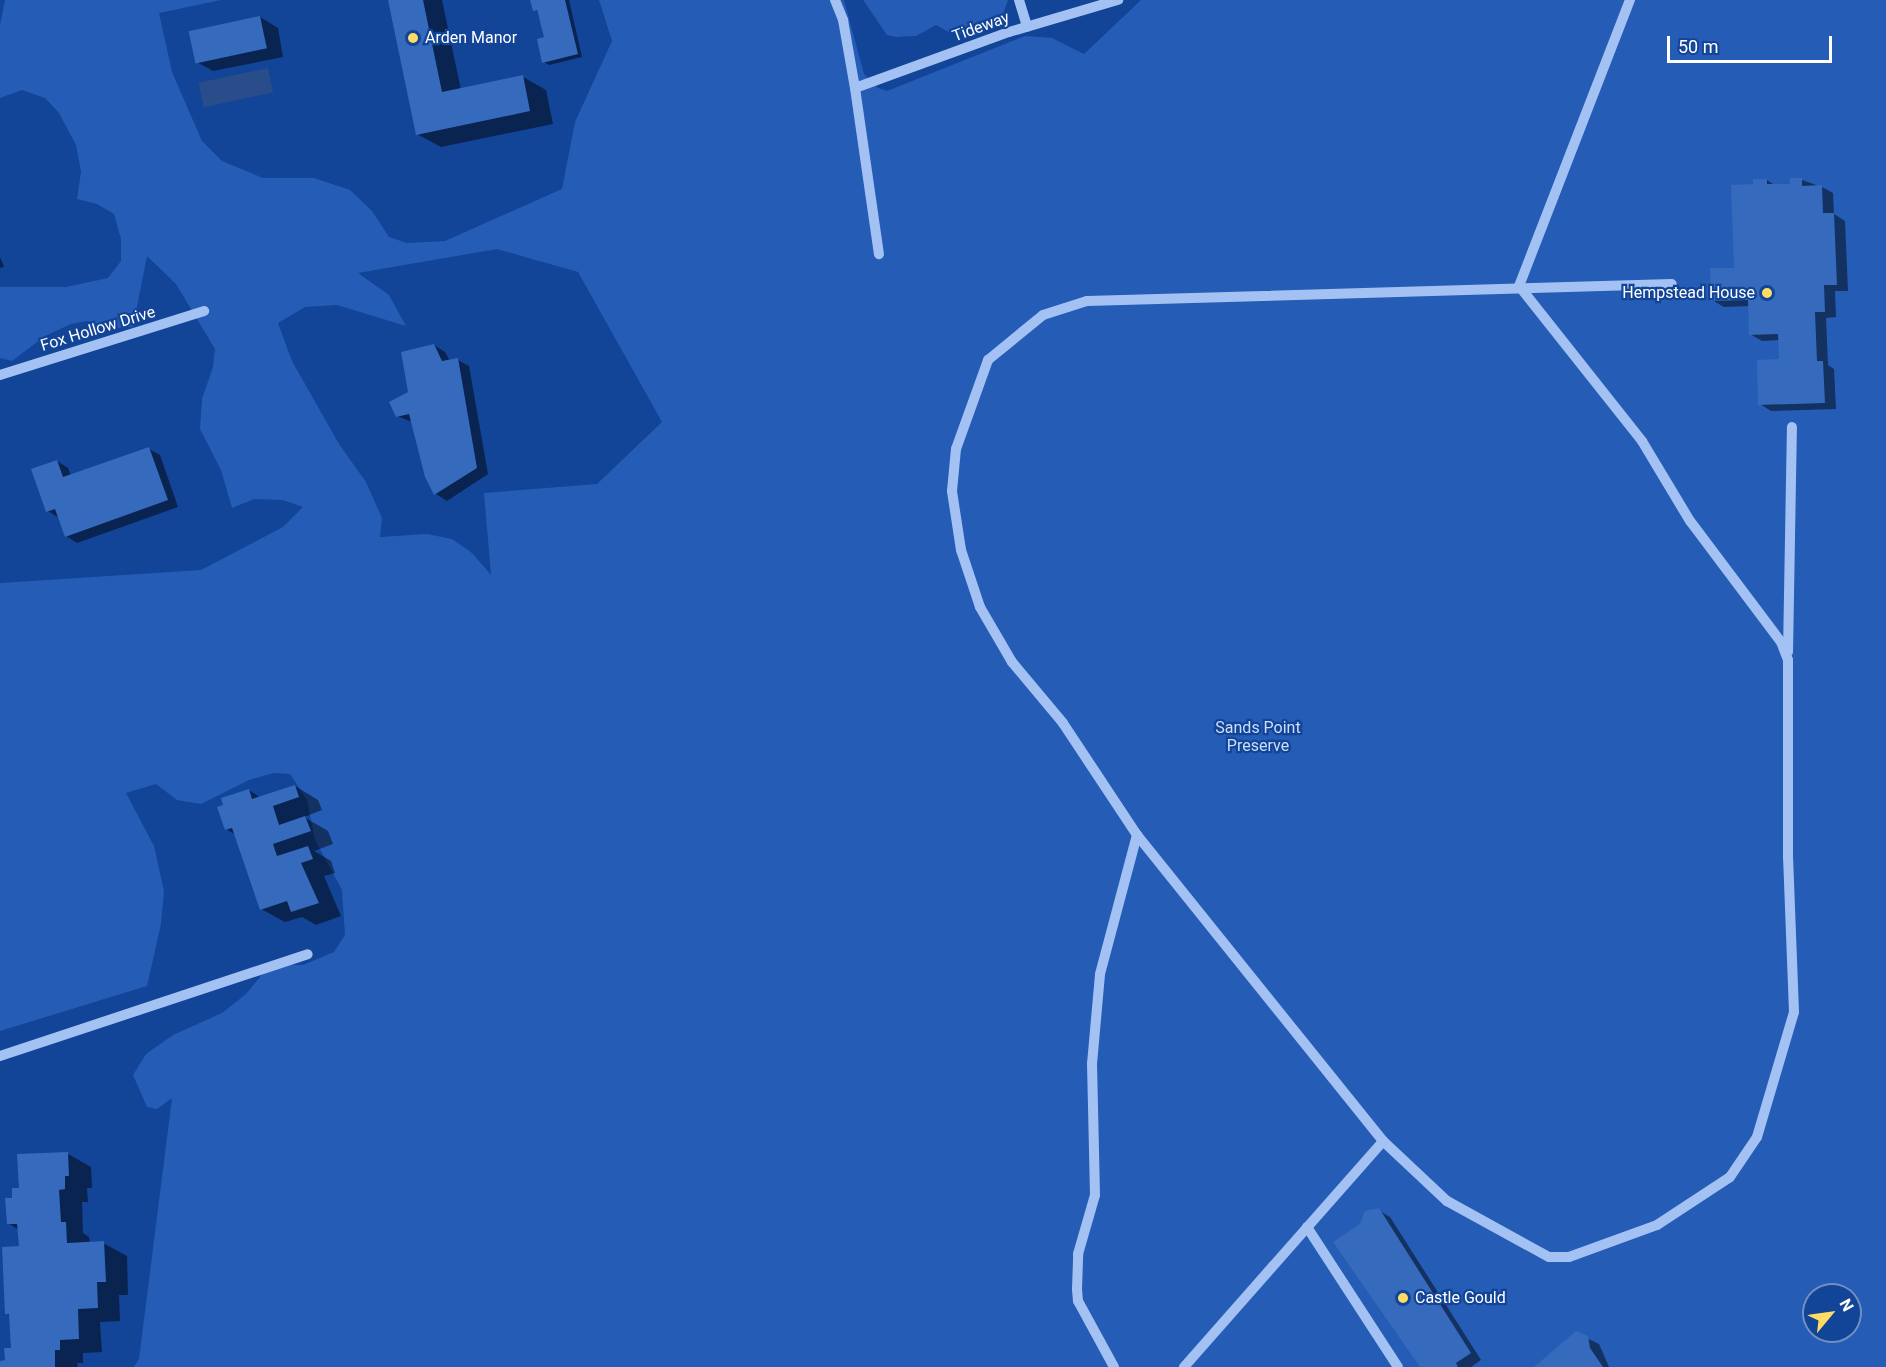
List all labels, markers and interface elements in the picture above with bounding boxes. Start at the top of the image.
street label: Tideway [950,8,1012,46]
scale bar [1670,24,1835,62]
place label: Arden Manor [425,28,517,48]
marker: Arden Manor [406,31,420,45]
text: 50 m [1678,36,1718,57]
place label: Hempstead House [1622,283,1755,303]
marker: Hempstead House [1760,286,1774,300]
street label: Fox Hollow Drive [38,302,158,356]
park label: Sands Point Preserve [1215,718,1301,756]
north arrow [1802,1283,1862,1343]
place label: Castle Gould [1415,1288,1506,1308]
marker: Castle Gould [1396,1291,1410,1305]
text: N [1835,1295,1857,1315]

